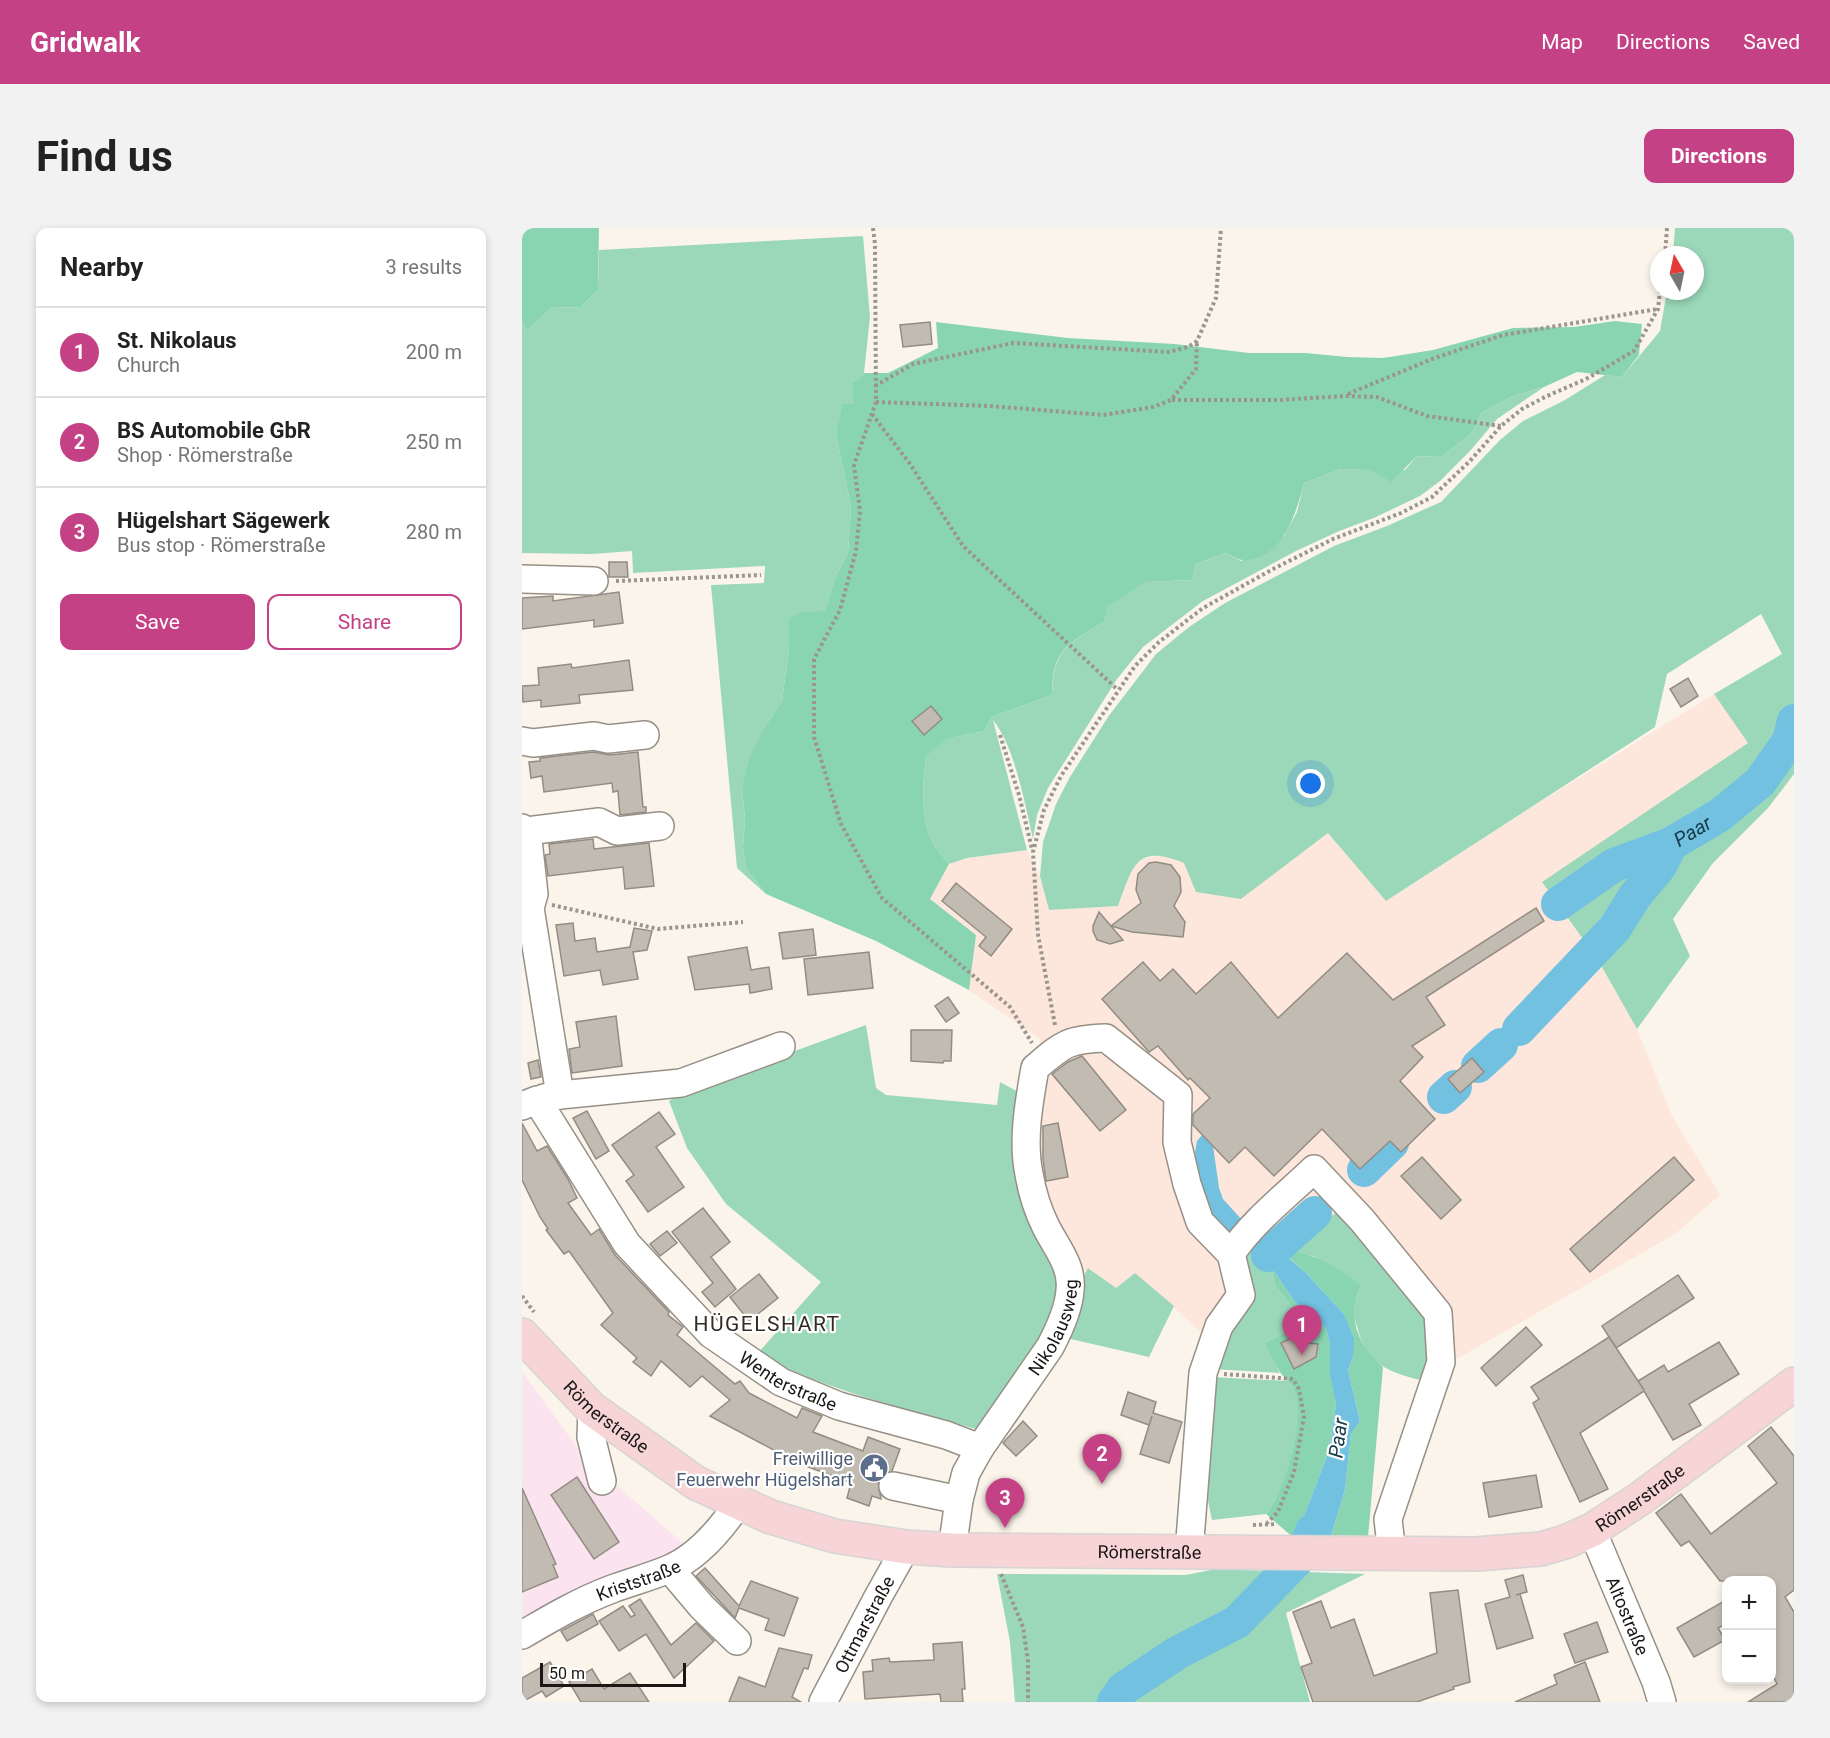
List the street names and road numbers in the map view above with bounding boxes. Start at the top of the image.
street label: Nikolausweg [1023,1279,1081,1379]
street label: Wenterstraße [736,1346,840,1415]
street label: Römerstraße [560,1376,654,1457]
street label: Römerstraße [1591,1459,1688,1536]
street label: Römerstraße [1097,1541,1201,1562]
street label: Kriststraße [593,1555,684,1605]
street label: Ottmarstraße [830,1572,898,1676]
street label: Altostraße [1602,1573,1654,1658]

